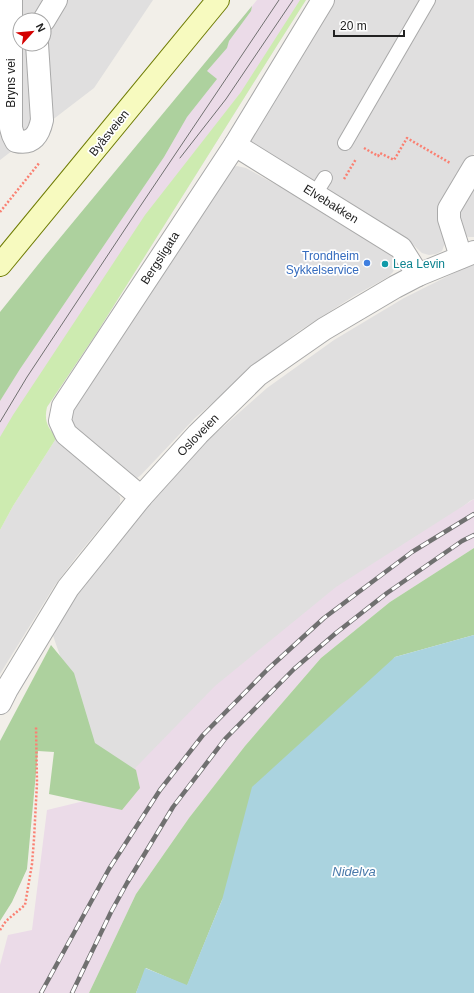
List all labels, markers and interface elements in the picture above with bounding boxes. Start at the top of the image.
north arrow [12,12,52,52]
scale bar [334,12,404,38]
text: 20 m [340,19,367,33]
text: N [34,21,48,34]
street label: Bryns vei [4,58,18,108]
street label: Byåsveien [86,107,132,159]
street label: Elvebakken [301,182,361,226]
street label: Bergsligata [138,229,182,287]
place label: Trondheim Sykkelservice [286,249,359,277]
place label: Lea Levin [393,257,445,271]
marker: Trondheim Sykkelservice [362,258,372,268]
marker: Lea Levin [380,259,390,269]
street label: Osloveien [174,411,222,459]
water label: Nidelva [332,864,376,879]

